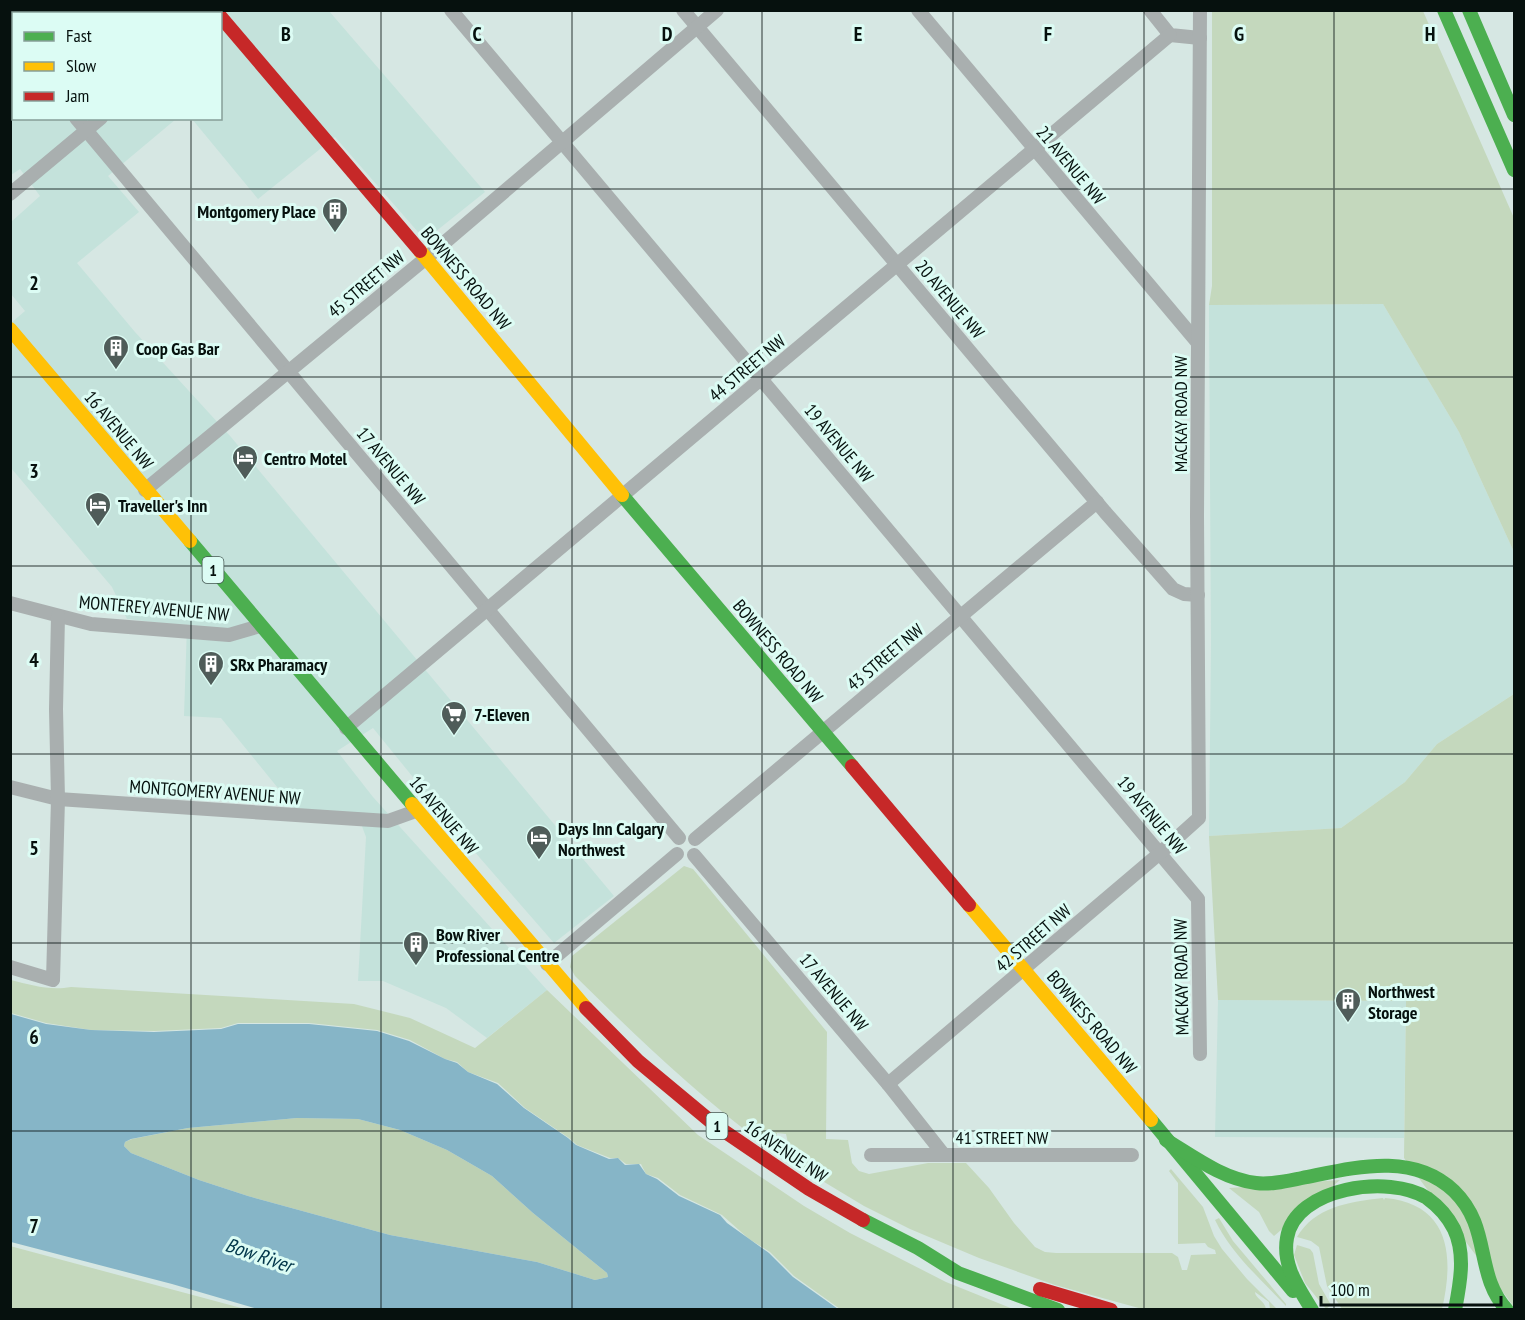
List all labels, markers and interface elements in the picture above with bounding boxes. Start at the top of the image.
legend [12,12,222,120]
text: B [281,21,291,47]
text: C [472,21,482,47]
text: D [662,21,673,47]
text: E [854,21,862,47]
text: F [1044,21,1052,47]
text: G [1234,21,1244,47]
text: H [1425,21,1435,47]
text: Fast [66,24,92,47]
text: Slow [66,54,97,77]
text: Jam [65,84,89,107]
street label: 21 AVENUE NW [1031,121,1111,209]
building icon: Montgomery Place [320,196,350,234]
place label: Montgomery Place [197,200,316,223]
street label: BOWNESS ROAD NW [416,222,516,334]
street label: 45 STREET NW [323,245,409,323]
street label: 20 AVENUE NW [910,255,990,343]
text: 2 [29,270,39,296]
street label: 44 STREET NW [704,329,790,407]
building icon: Coop Gas Bar [101,333,131,371]
place label: Coop Gas Bar [136,337,220,360]
street label: MACKAY ROAD NW [1169,356,1192,472]
street label: 16 AVENUE NW [79,386,159,474]
street label: 19 AVENUE NW [799,399,879,487]
street label: 17 AVENUE NW [352,422,430,510]
hotel icon: Centro Motel [230,443,260,481]
place label: Centro Motel [264,447,348,470]
text: 3 [29,458,39,484]
hotel icon: Traveller's Inn [83,490,113,528]
place label: Traveller's Inn [118,494,207,517]
road number: 1 [202,557,224,583]
street label: MONTEREY AVENUE NW [78,590,230,626]
street label: BOWNESS ROAD NW [728,595,828,707]
street label: 43 STREET NW [842,618,928,696]
text: 4 [29,647,39,673]
building icon: SRx Pharamacy [196,649,226,687]
place label: SRx Pharamacy [230,653,328,676]
supermarket icon: 7-Eleven [439,699,469,737]
place label: 7-Eleven [474,703,530,726]
street label: 16 AVENUE NW [404,771,484,859]
street label: 19 AVENUE NW [1112,771,1192,859]
street label: MONTGOMERY AVENUE NW [129,775,301,809]
place label: Days Inn Calgary Northwest [558,817,665,861]
hotel icon: Days Inn Calgary Northwest [524,823,554,861]
text: 5 [29,835,39,861]
street label: 42 STREET NW [990,899,1076,977]
street label: MACKAY ROAD NW [1168,919,1194,1035]
place label: Bow River Professional Centre [436,923,560,967]
building icon: Bow River Professional Centre [401,929,431,967]
street label: 17 AVENUE NW [795,948,873,1036]
street label: BOWNESS ROAD NW [1042,966,1142,1078]
place label: Northwest Storage [1368,980,1435,1024]
building icon: Northwest Storage [1333,986,1363,1024]
text: 6 [29,1024,39,1050]
road number: 1 [706,1113,728,1139]
street label: 16 AVENUE NW [740,1115,832,1187]
street label: 41 STREET NW [956,1126,1048,1149]
text: 7 [29,1213,39,1239]
water label: Bow River [222,1231,298,1279]
scale bar [1321,1269,1501,1307]
text: 100 m [1330,1278,1370,1301]

